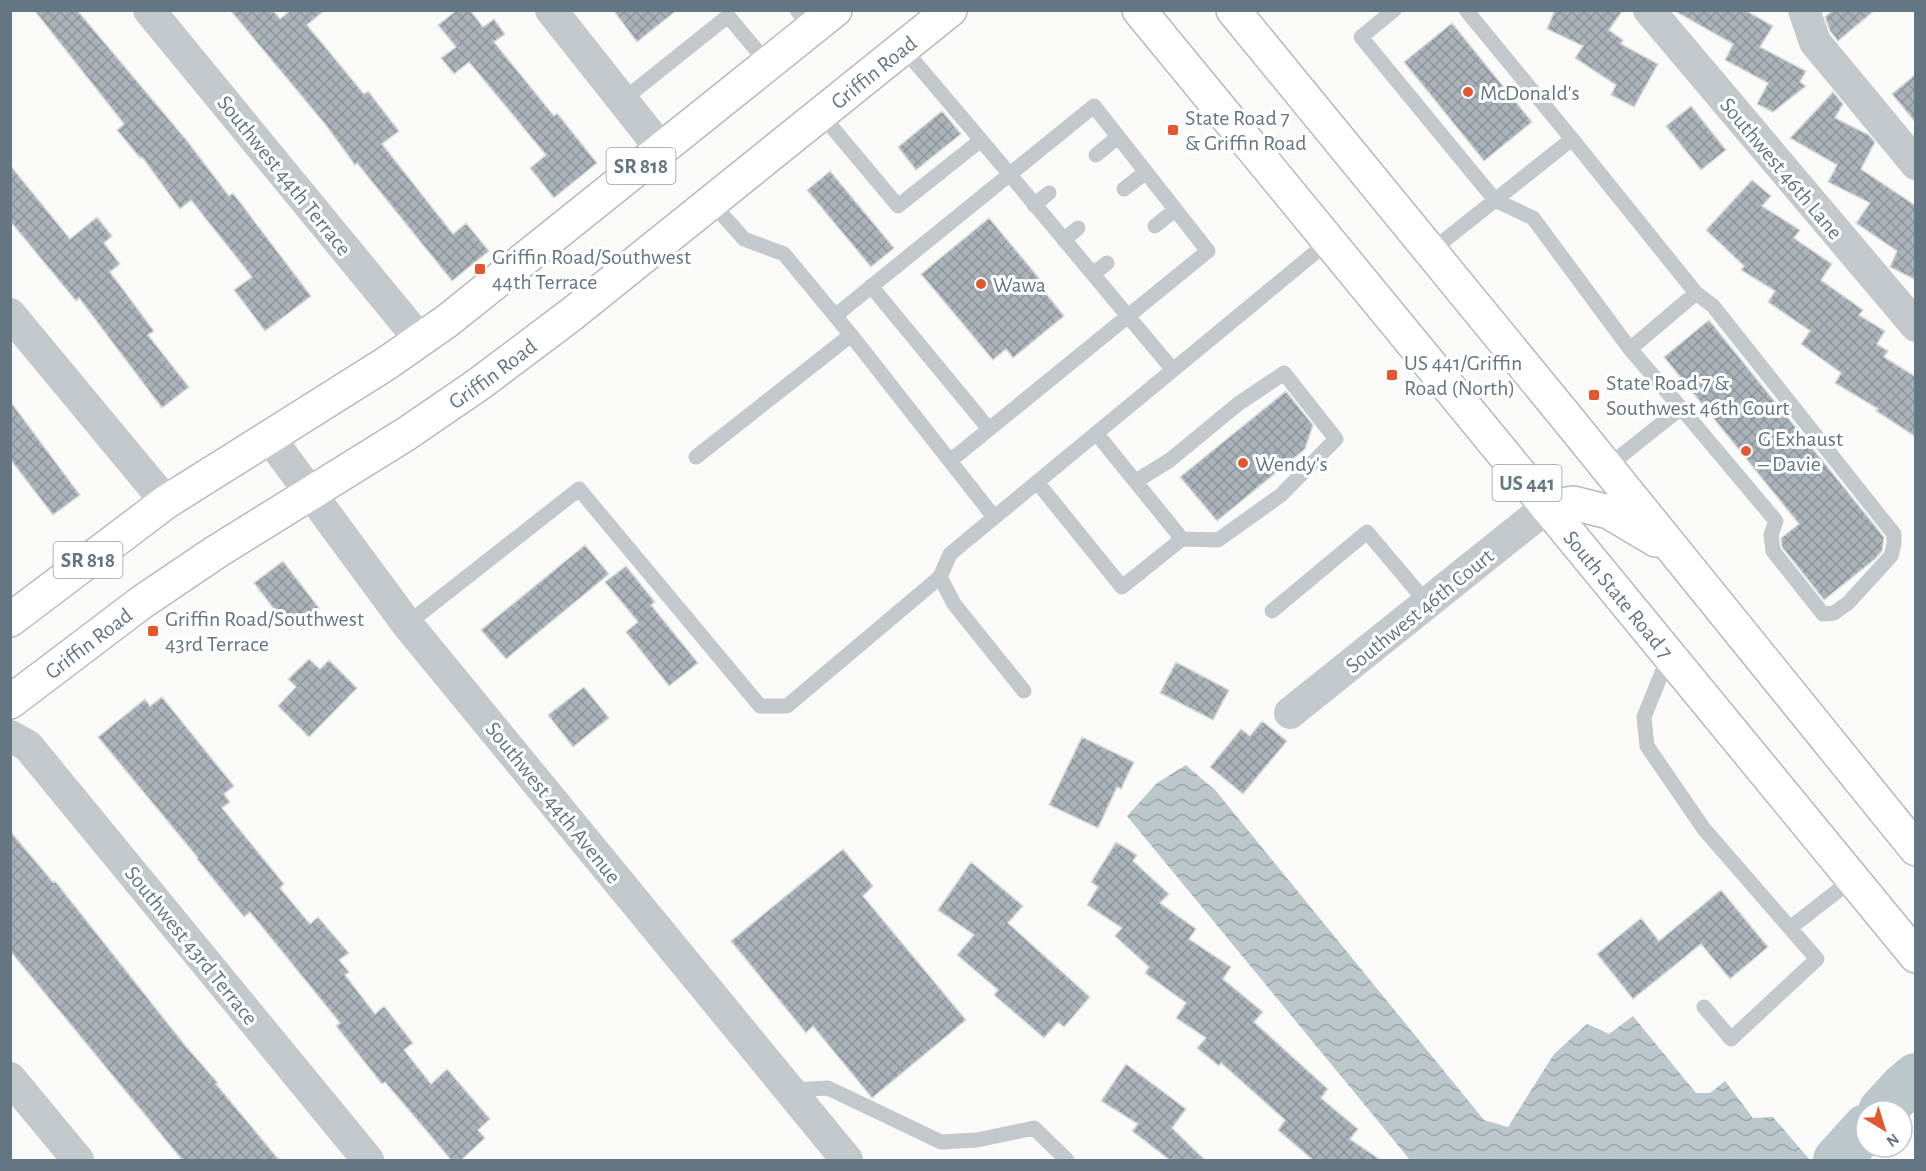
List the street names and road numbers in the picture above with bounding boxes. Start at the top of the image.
street label: Griffin Road [827,32,921,113]
street label: Southwest 44th Terrace [213,91,355,260]
street label: Southwest 46th Lane [1716,94,1847,244]
road number: SR 818 [606,148,676,184]
street label: Griffin Road [445,335,541,413]
road number: US 441 [1492,465,1562,501]
street label: South State Road 7 [1559,526,1677,663]
road number: SR 818 [54,542,122,578]
street label: Southwest 46th Court [1341,545,1498,677]
street label: Griffin Road [41,604,136,683]
street label: Southwest 44th Avenue [481,718,625,888]
street label: Southwest 43rd Terrace [121,862,262,1029]

